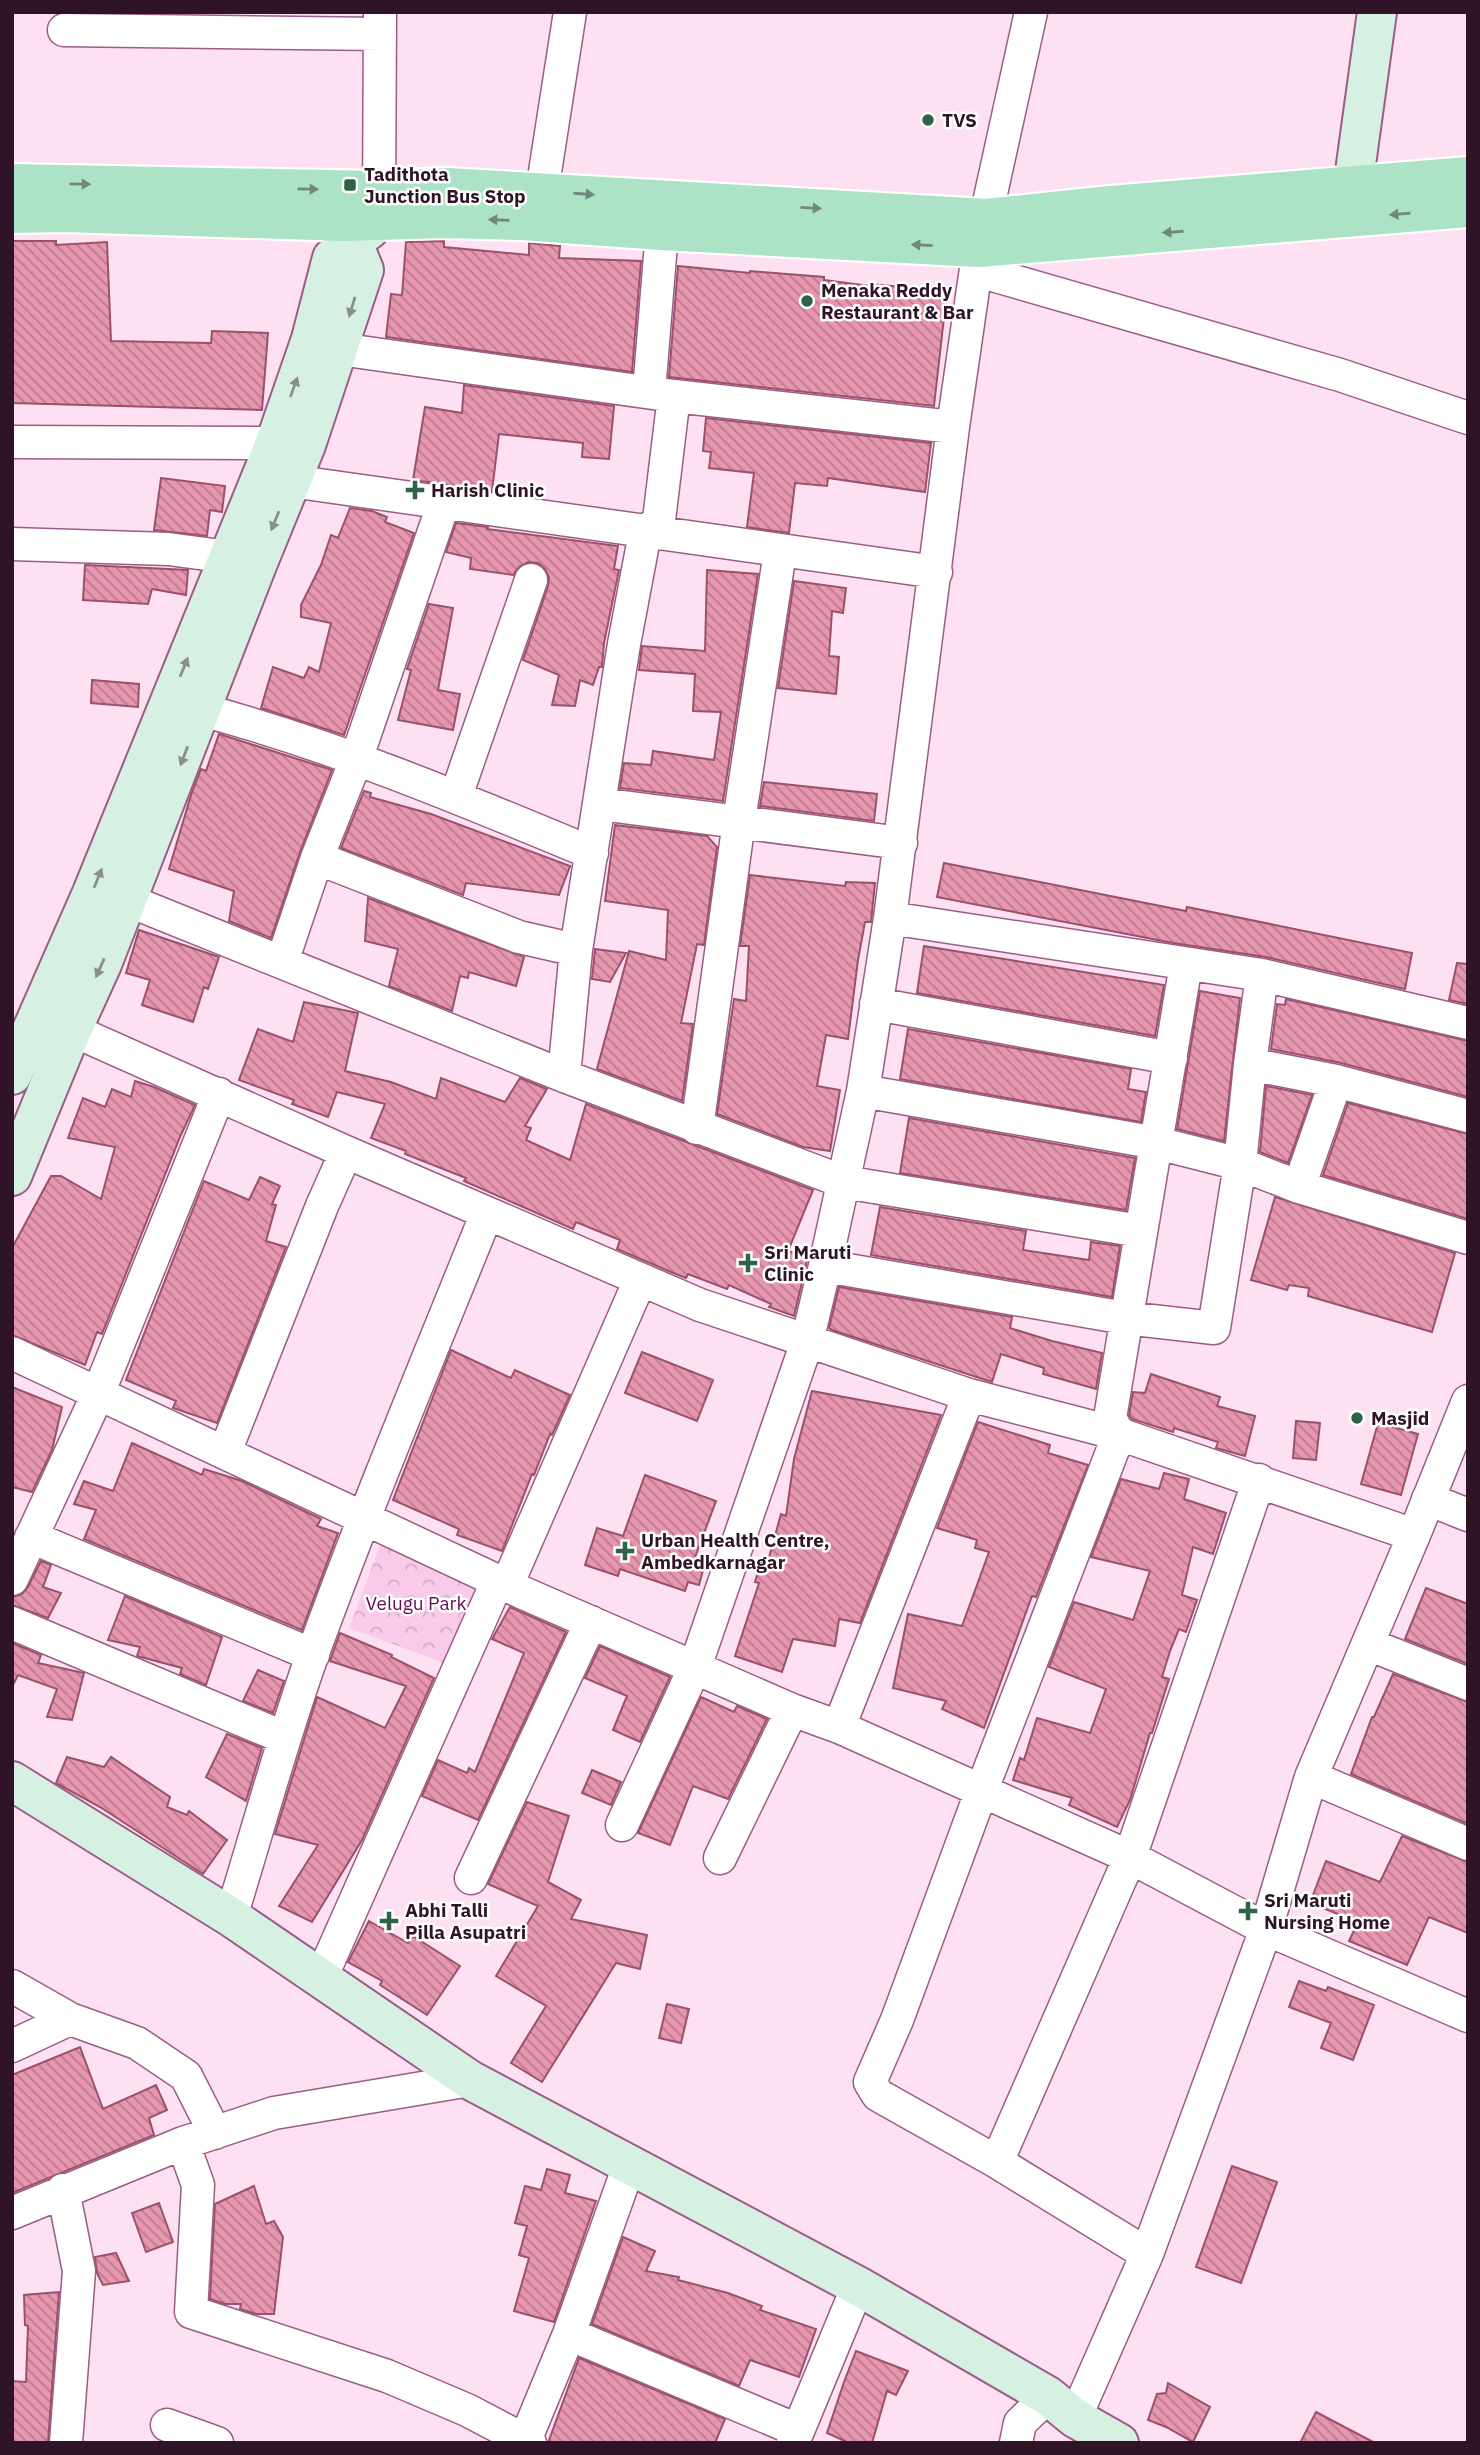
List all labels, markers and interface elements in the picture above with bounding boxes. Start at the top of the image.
place label: TVS [942,108,977,132]
marker: TVS [920,112,936,128]
place label: Tadithota Junction Bus Stop [364,162,526,208]
marker: Tadithota Junction Bus Stop [342,177,358,193]
one-way arrow [70,178,92,190]
one-way arrow [297,183,319,195]
one-way arrow [573,189,595,200]
one-way arrow [801,202,823,213]
one-way arrow [1389,209,1411,220]
one-way arrow [488,215,510,226]
one-way arrow [1162,227,1184,238]
one-way arrow [910,239,932,250]
place label: Menaka Reddy Restaurant & Bar [821,278,974,324]
marker: Menaka Reddy Restaurant & Bar [799,293,815,309]
one-way arrow [346,297,356,318]
one-way arrow [289,376,300,397]
place label: Harish Clinic [431,478,544,502]
marker: Harish Clinic [405,480,425,500]
one-way arrow [269,511,280,532]
one-way arrow [178,657,190,677]
one-way arrow [178,746,189,767]
one-way arrow [93,867,104,888]
one-way arrow [94,958,106,978]
place label: Sri Maruti Clinic [764,1240,852,1286]
marker: Sri Maruti Clinic [738,1253,758,1273]
place label: Masjid [1371,1406,1429,1430]
marker: Masjid [1349,1410,1365,1426]
place label: Urban Health Centre, Ambedkarnagar [641,1528,830,1574]
marker: Urban Health Centre, Ambedkarnagar [615,1541,635,1561]
park label: Velugu Park [365,1591,467,1615]
place label: Sri Maruti Nursing Home [1264,1888,1390,1934]
place label: Abhi Talli Pilla Asupatri [405,1898,526,1944]
marker: Sri Maruti Nursing Home [1238,1901,1258,1921]
marker: Abhi Talli Pilla Asupatri [379,1911,399,1931]

